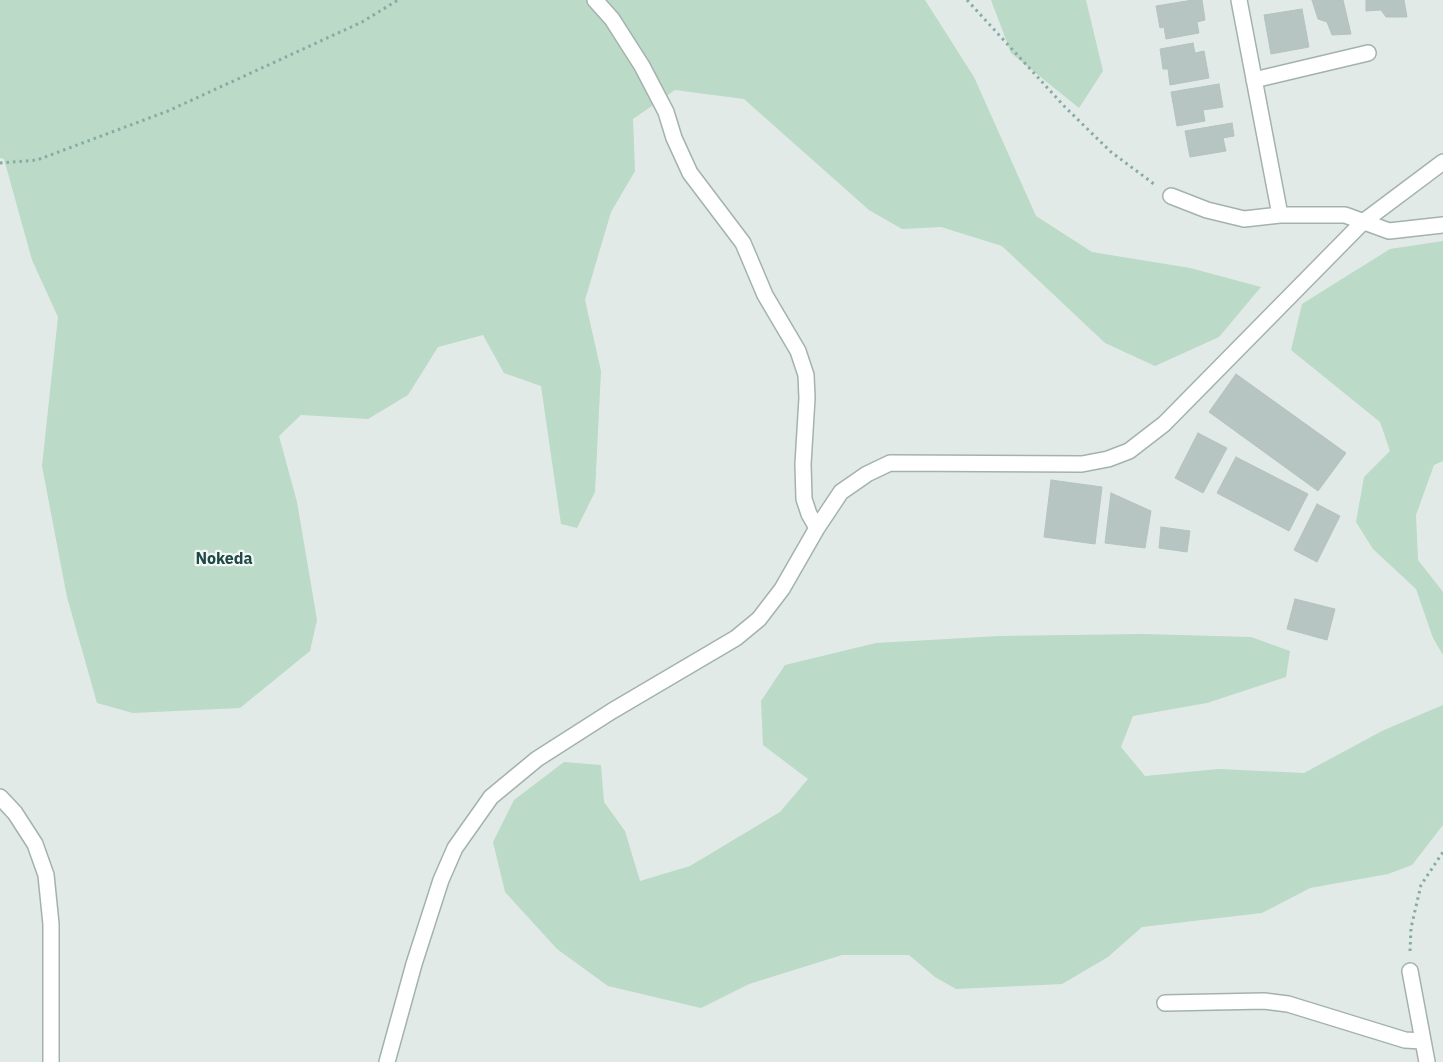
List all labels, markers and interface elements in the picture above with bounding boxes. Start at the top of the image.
district label: Nokeda [195,549,253,569]

